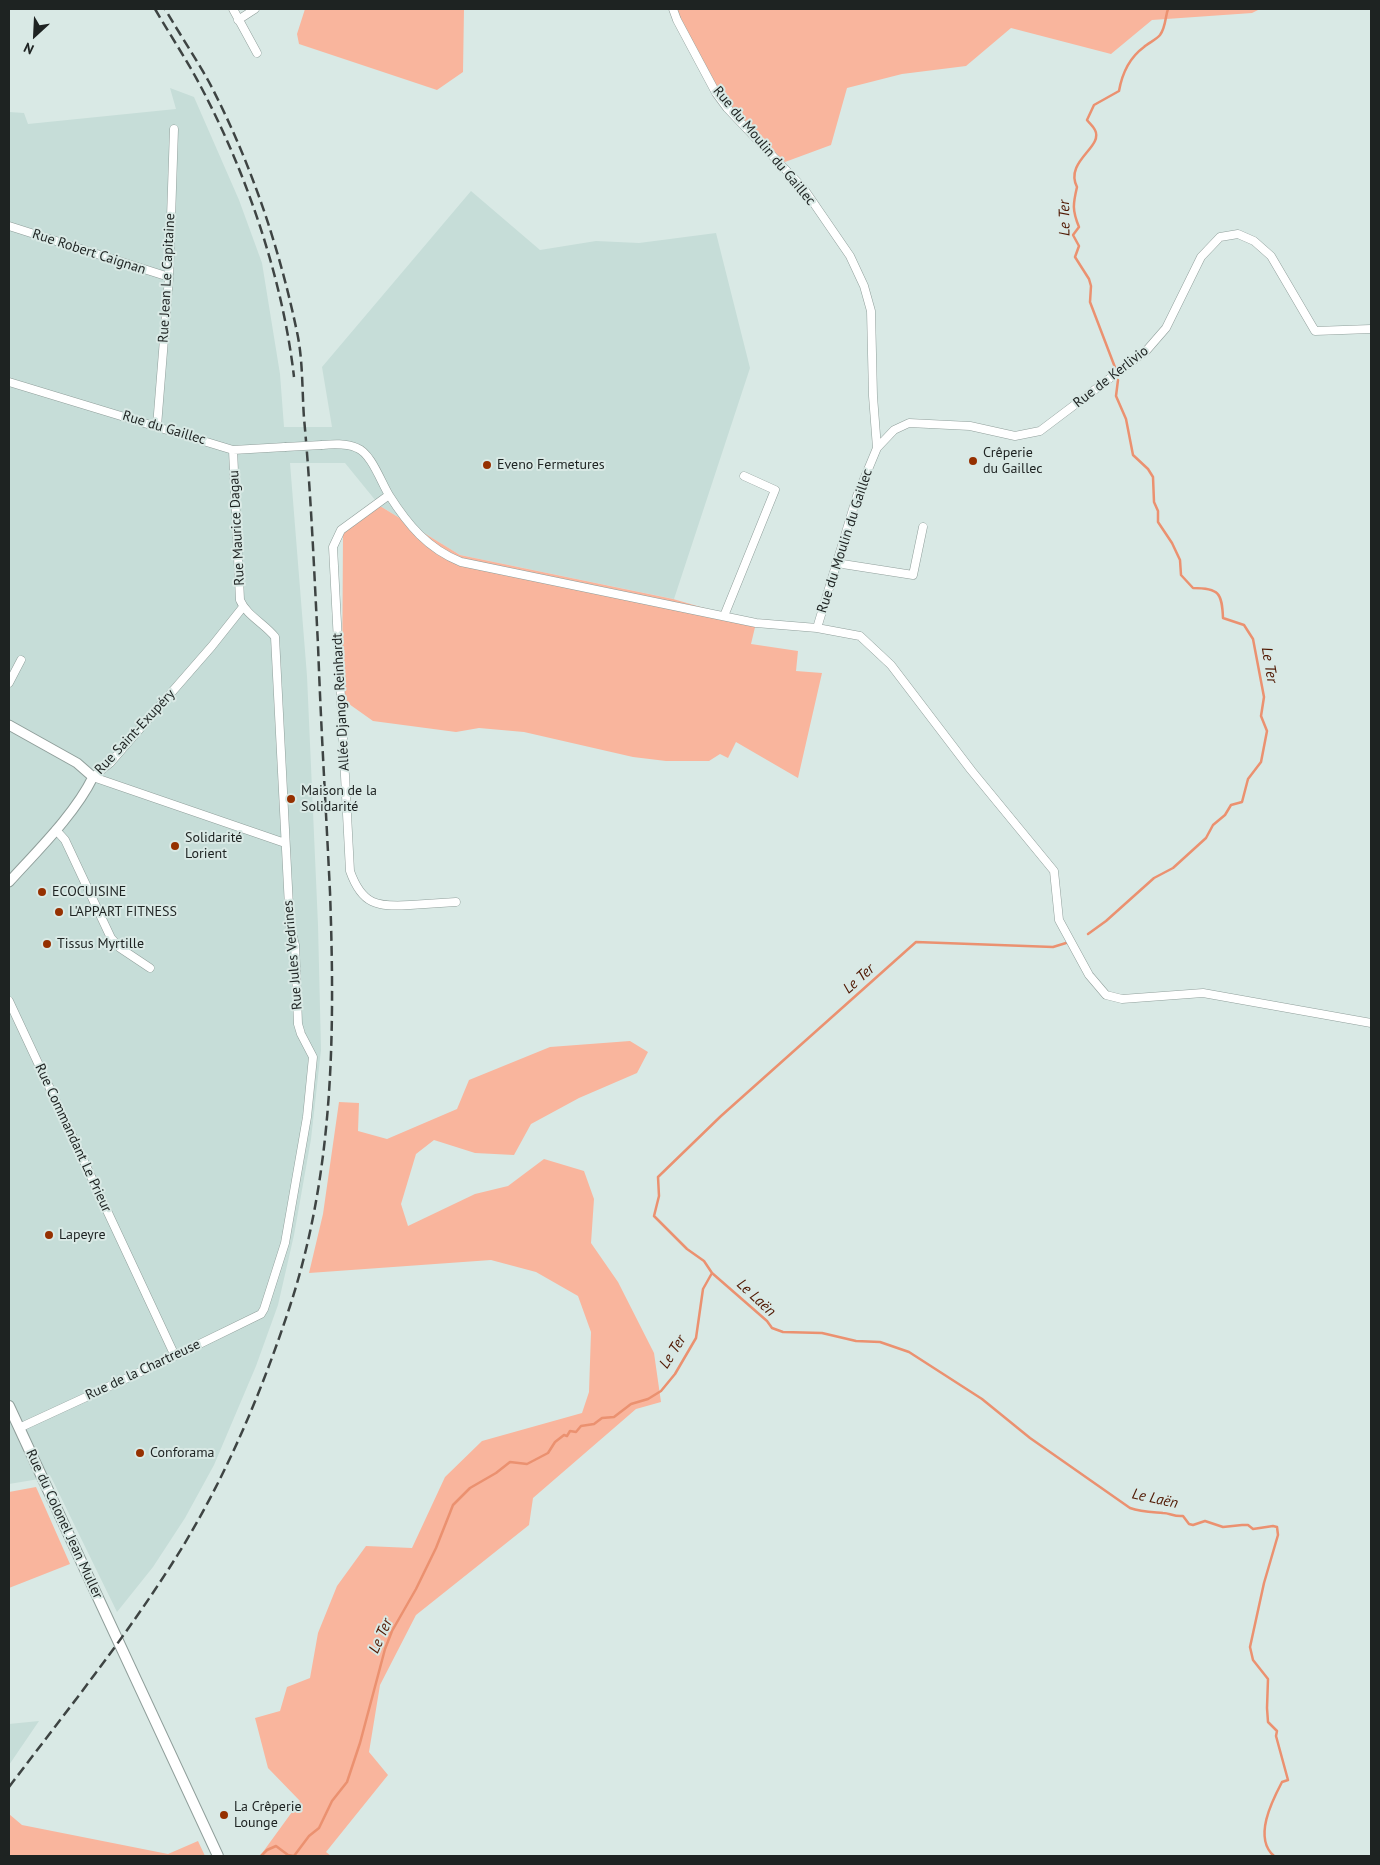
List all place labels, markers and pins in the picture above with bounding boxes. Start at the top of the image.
place label: Crêperie du Gaillec [983,445,1043,478]
marker: Crêperie du Gaillec [967,455,979,467]
place label: Eveno Fermetures [497,457,605,473]
marker: Eveno Fermetures [481,459,493,471]
place label: Maison de la Solidarité [301,783,377,816]
marker: Maison de la Solidarité [285,793,297,805]
place label: Solidarité Lorient [185,830,242,862]
marker: Solidarité Lorient [169,840,181,852]
place label: ECOCUISINE [52,884,126,900]
marker: ECOCUISINE [36,886,48,898]
place label: L'APPART FITNESS [69,904,177,920]
marker: L'APPART FITNESS [53,906,65,918]
place label: Tissus Myrtille [57,936,144,952]
marker: Tissus Myrtille [41,938,53,950]
place label: Lapeyre [59,1227,106,1243]
marker: Lapeyre [43,1229,55,1241]
place label: Conforama [150,1445,214,1461]
marker: Conforama [134,1447,146,1459]
place label: La Crêperie Lounge [234,1799,302,1831]
marker: La Crêperie Lounge [218,1809,230,1821]

